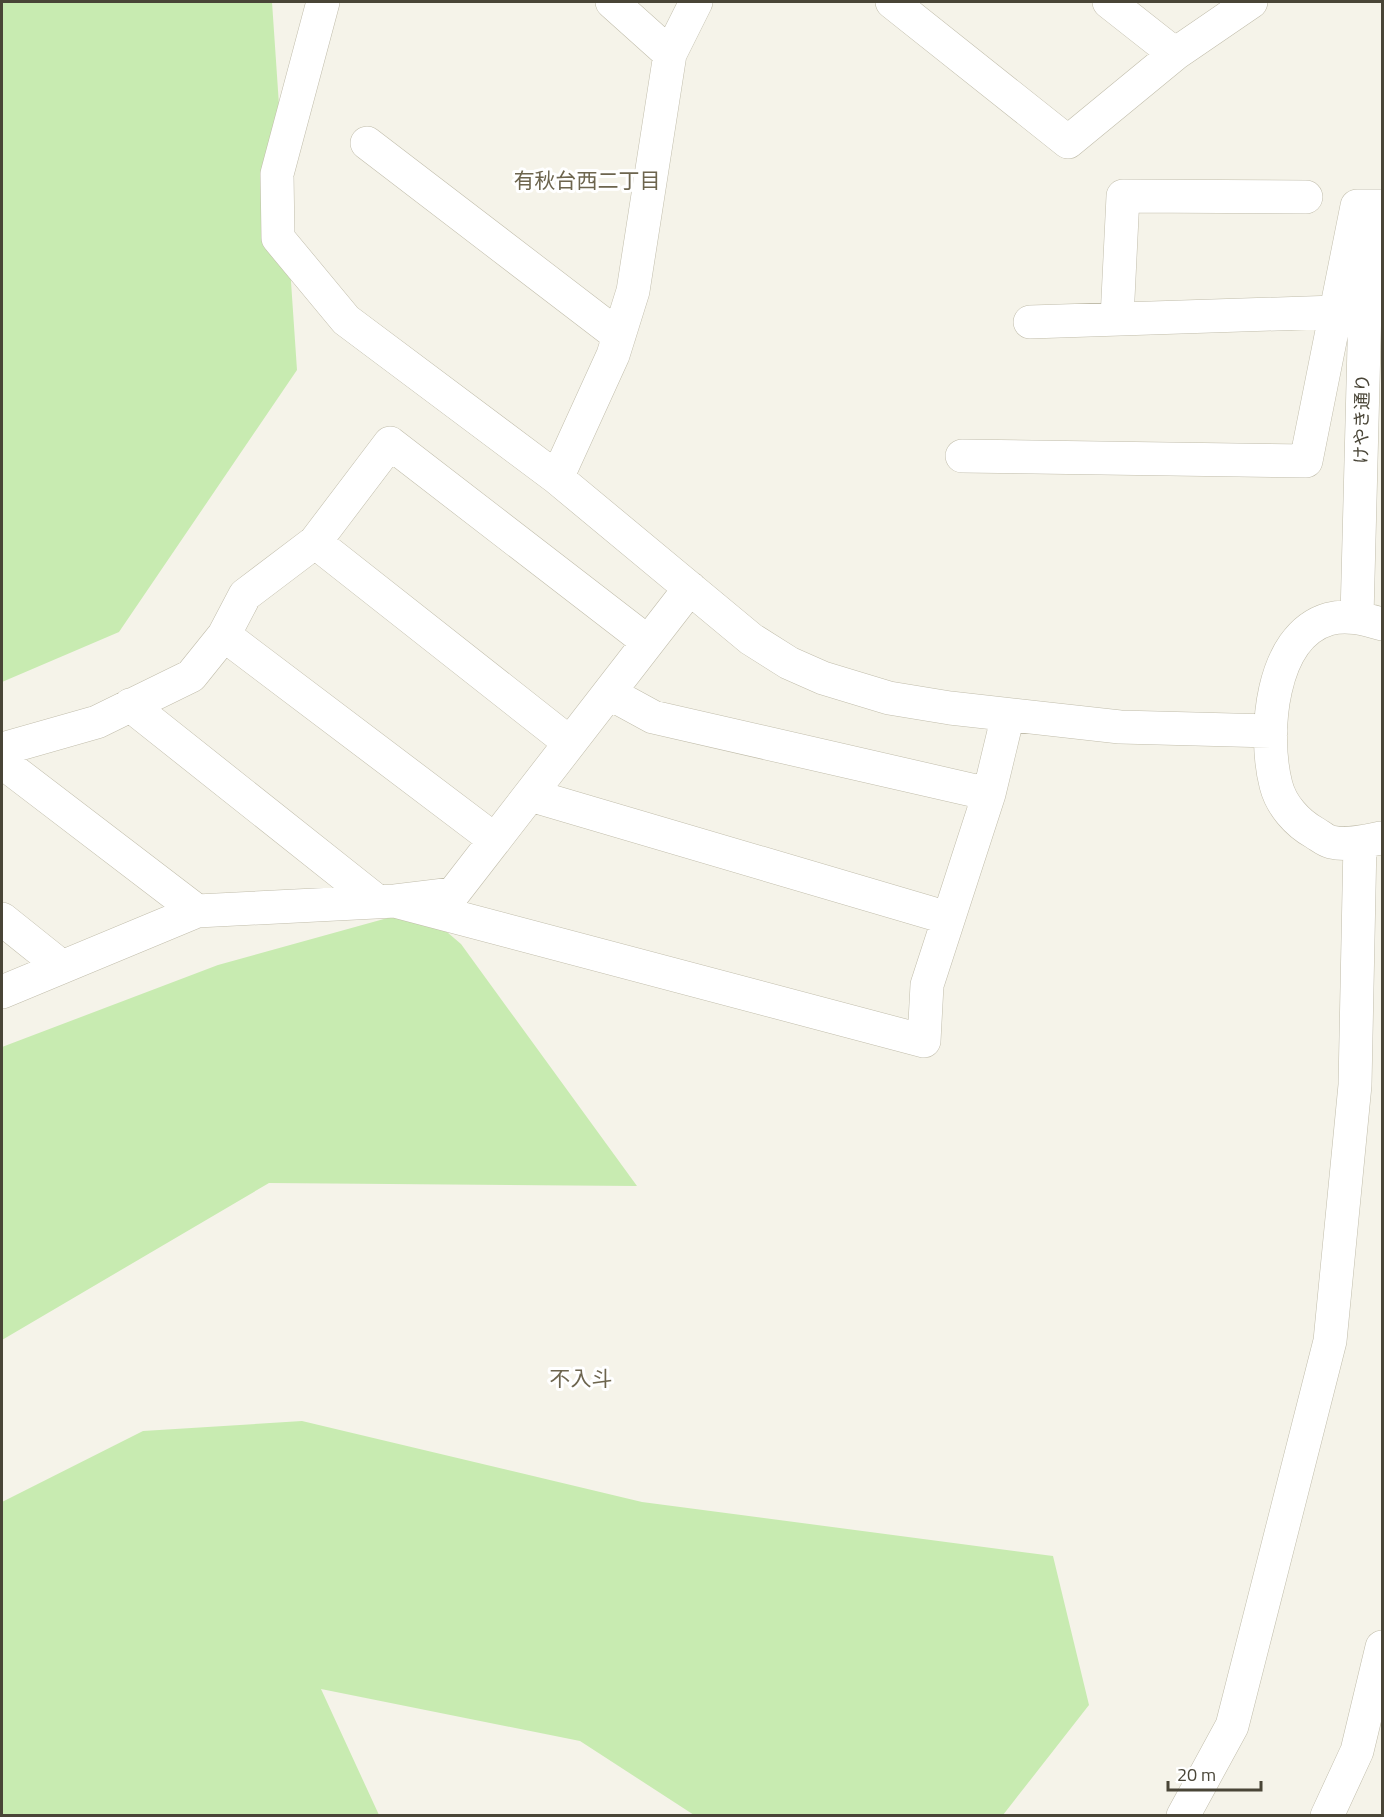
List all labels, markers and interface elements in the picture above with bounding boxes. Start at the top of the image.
district label: 有秋台西二丁目 [514,164,661,196]
street label: けやき通り [1347,374,1376,464]
district label: 不入斗 [550,1362,613,1394]
scale bar [1168,1754,1261,1792]
text: 20 m [1177,1761,1216,1788]

